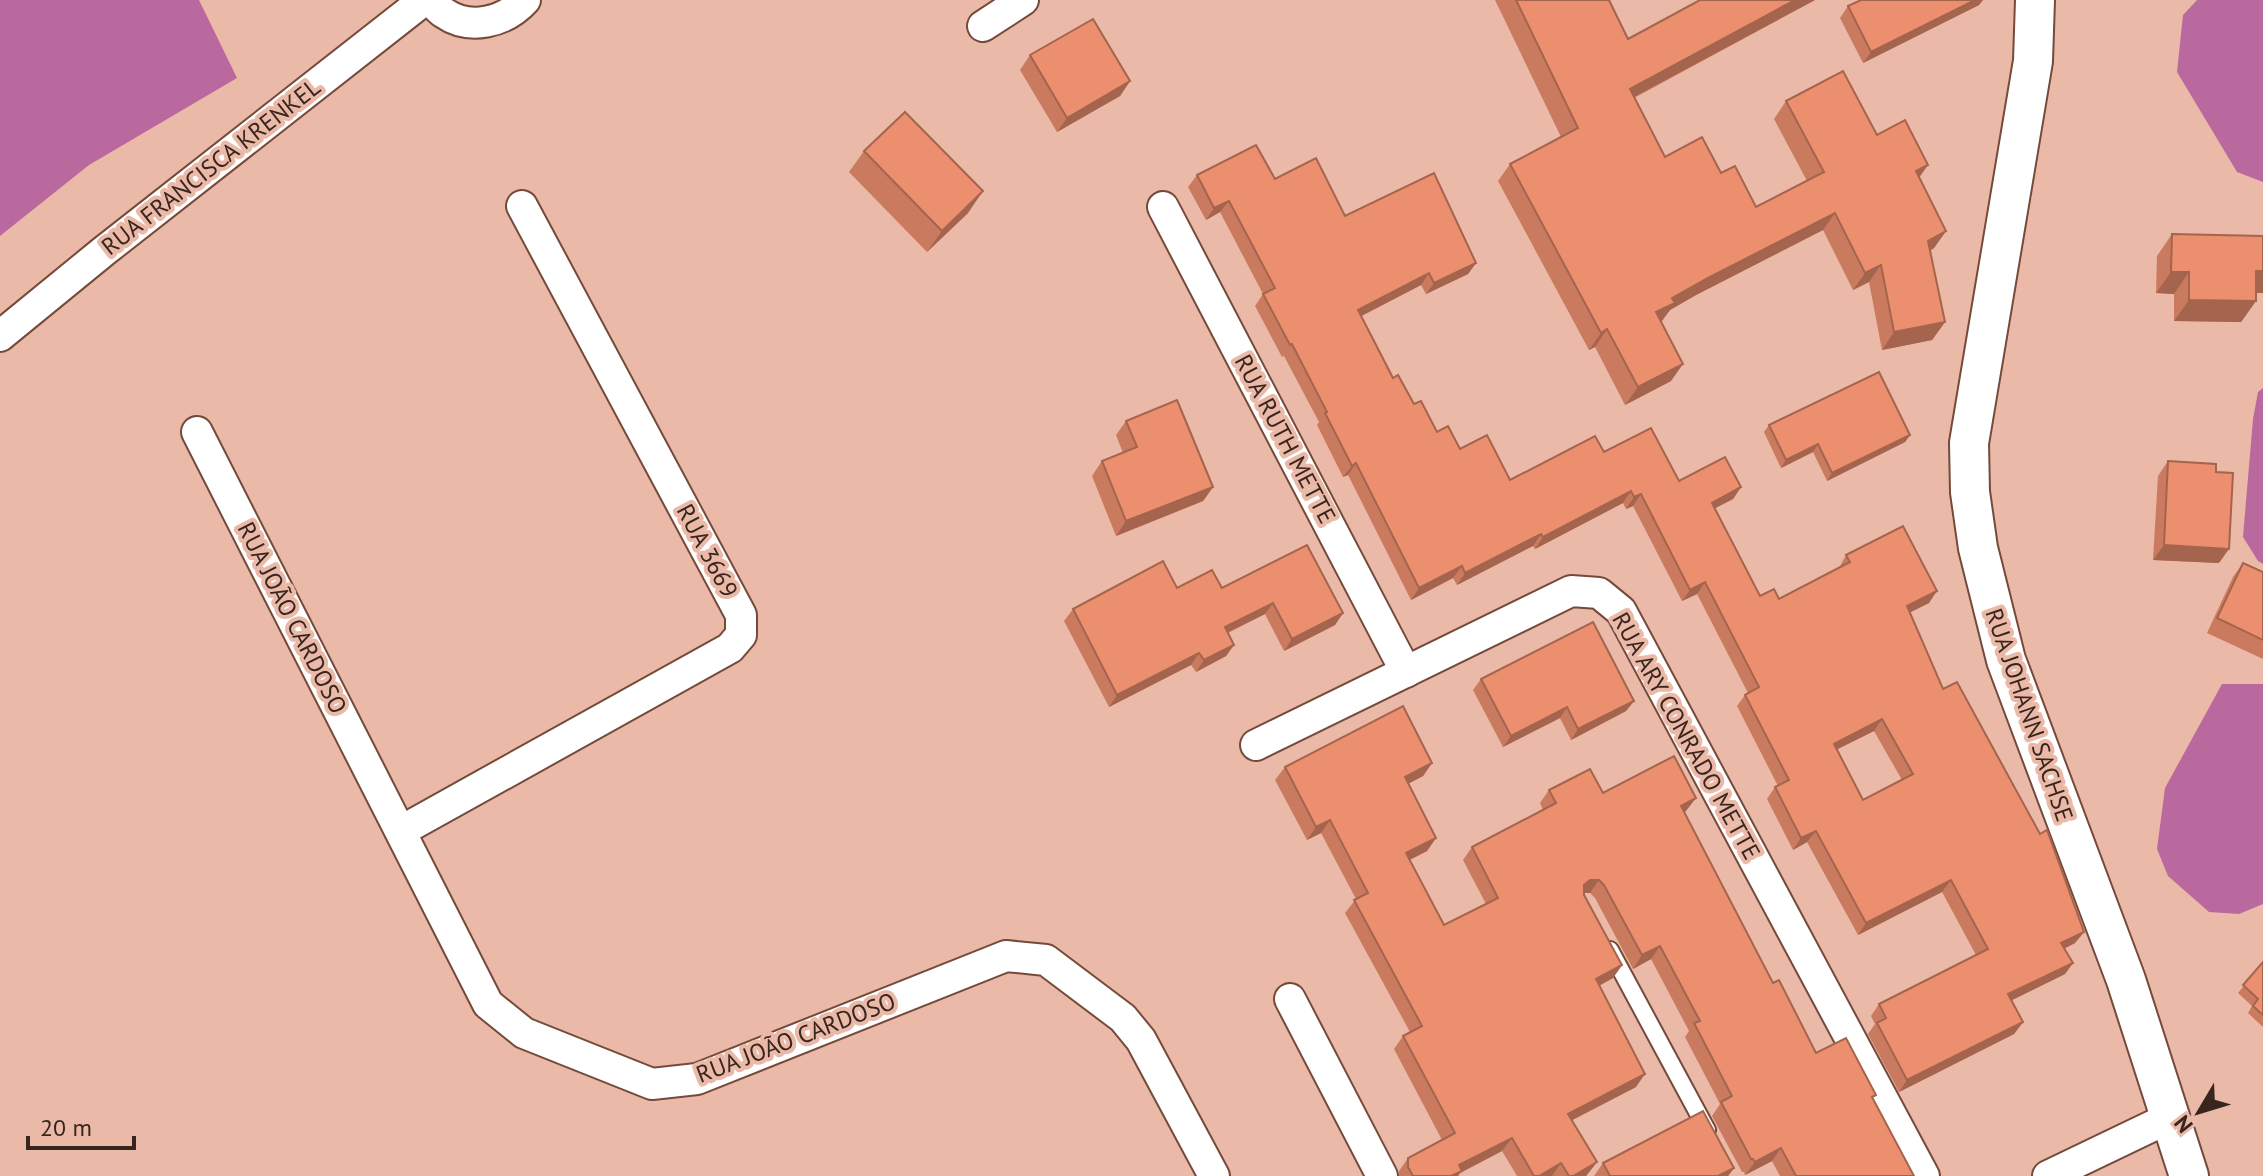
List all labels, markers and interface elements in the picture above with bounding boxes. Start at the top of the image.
street label: RUA FRANCISCA KRENKEL [95,71,326,262]
street label: RUA RUTH METTE [1228,349,1343,529]
street label: RUA 3669 [670,499,745,603]
street label: RUA JOÃO CARDOSO [231,517,354,719]
street label: RUA JOHANN SACHSE [1978,604,2080,825]
street label: RUA ARY CONRADO METTE [1605,606,1767,865]
street label: RUA JOÃO CARDOSO [692,985,900,1090]
north arrow [2159,1072,2239,1152]
scale bar [28,1100,134,1150]
text: N [2168,1110,2199,1139]
text: 20 m [40,1112,92,1143]

